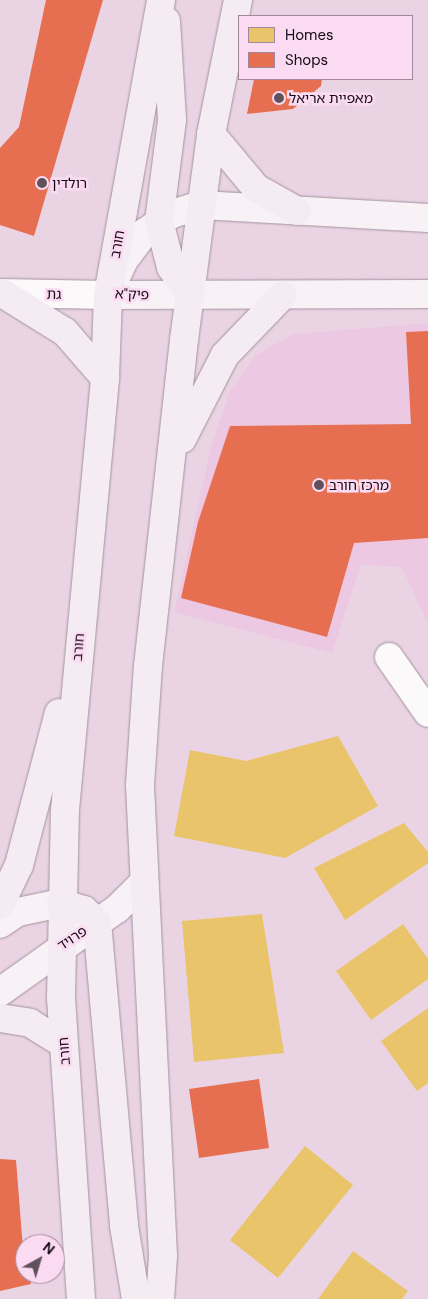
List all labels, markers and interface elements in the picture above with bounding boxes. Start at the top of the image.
legend [238,15,413,80]
text: Homes [285,25,334,45]
text: Shops [285,50,328,70]
place label: מאפיית אריאל [289,90,373,106]
marker: מאפיית אריאל [273,92,285,104]
place label: רולדין [52,175,87,191]
marker: רולדין [36,177,48,189]
street label: חורב [106,229,128,259]
street label: גת [46,285,62,303]
street label: פיק"א [115,285,149,303]
place label: מרכז חורב [329,477,389,493]
marker: מרכז חורב [313,479,325,491]
street label: חורב [68,632,88,662]
street label: פרויד [54,922,90,954]
street label: חורב [55,1036,73,1066]
north arrow [15,1234,65,1284]
text: N [39,1238,58,1258]

